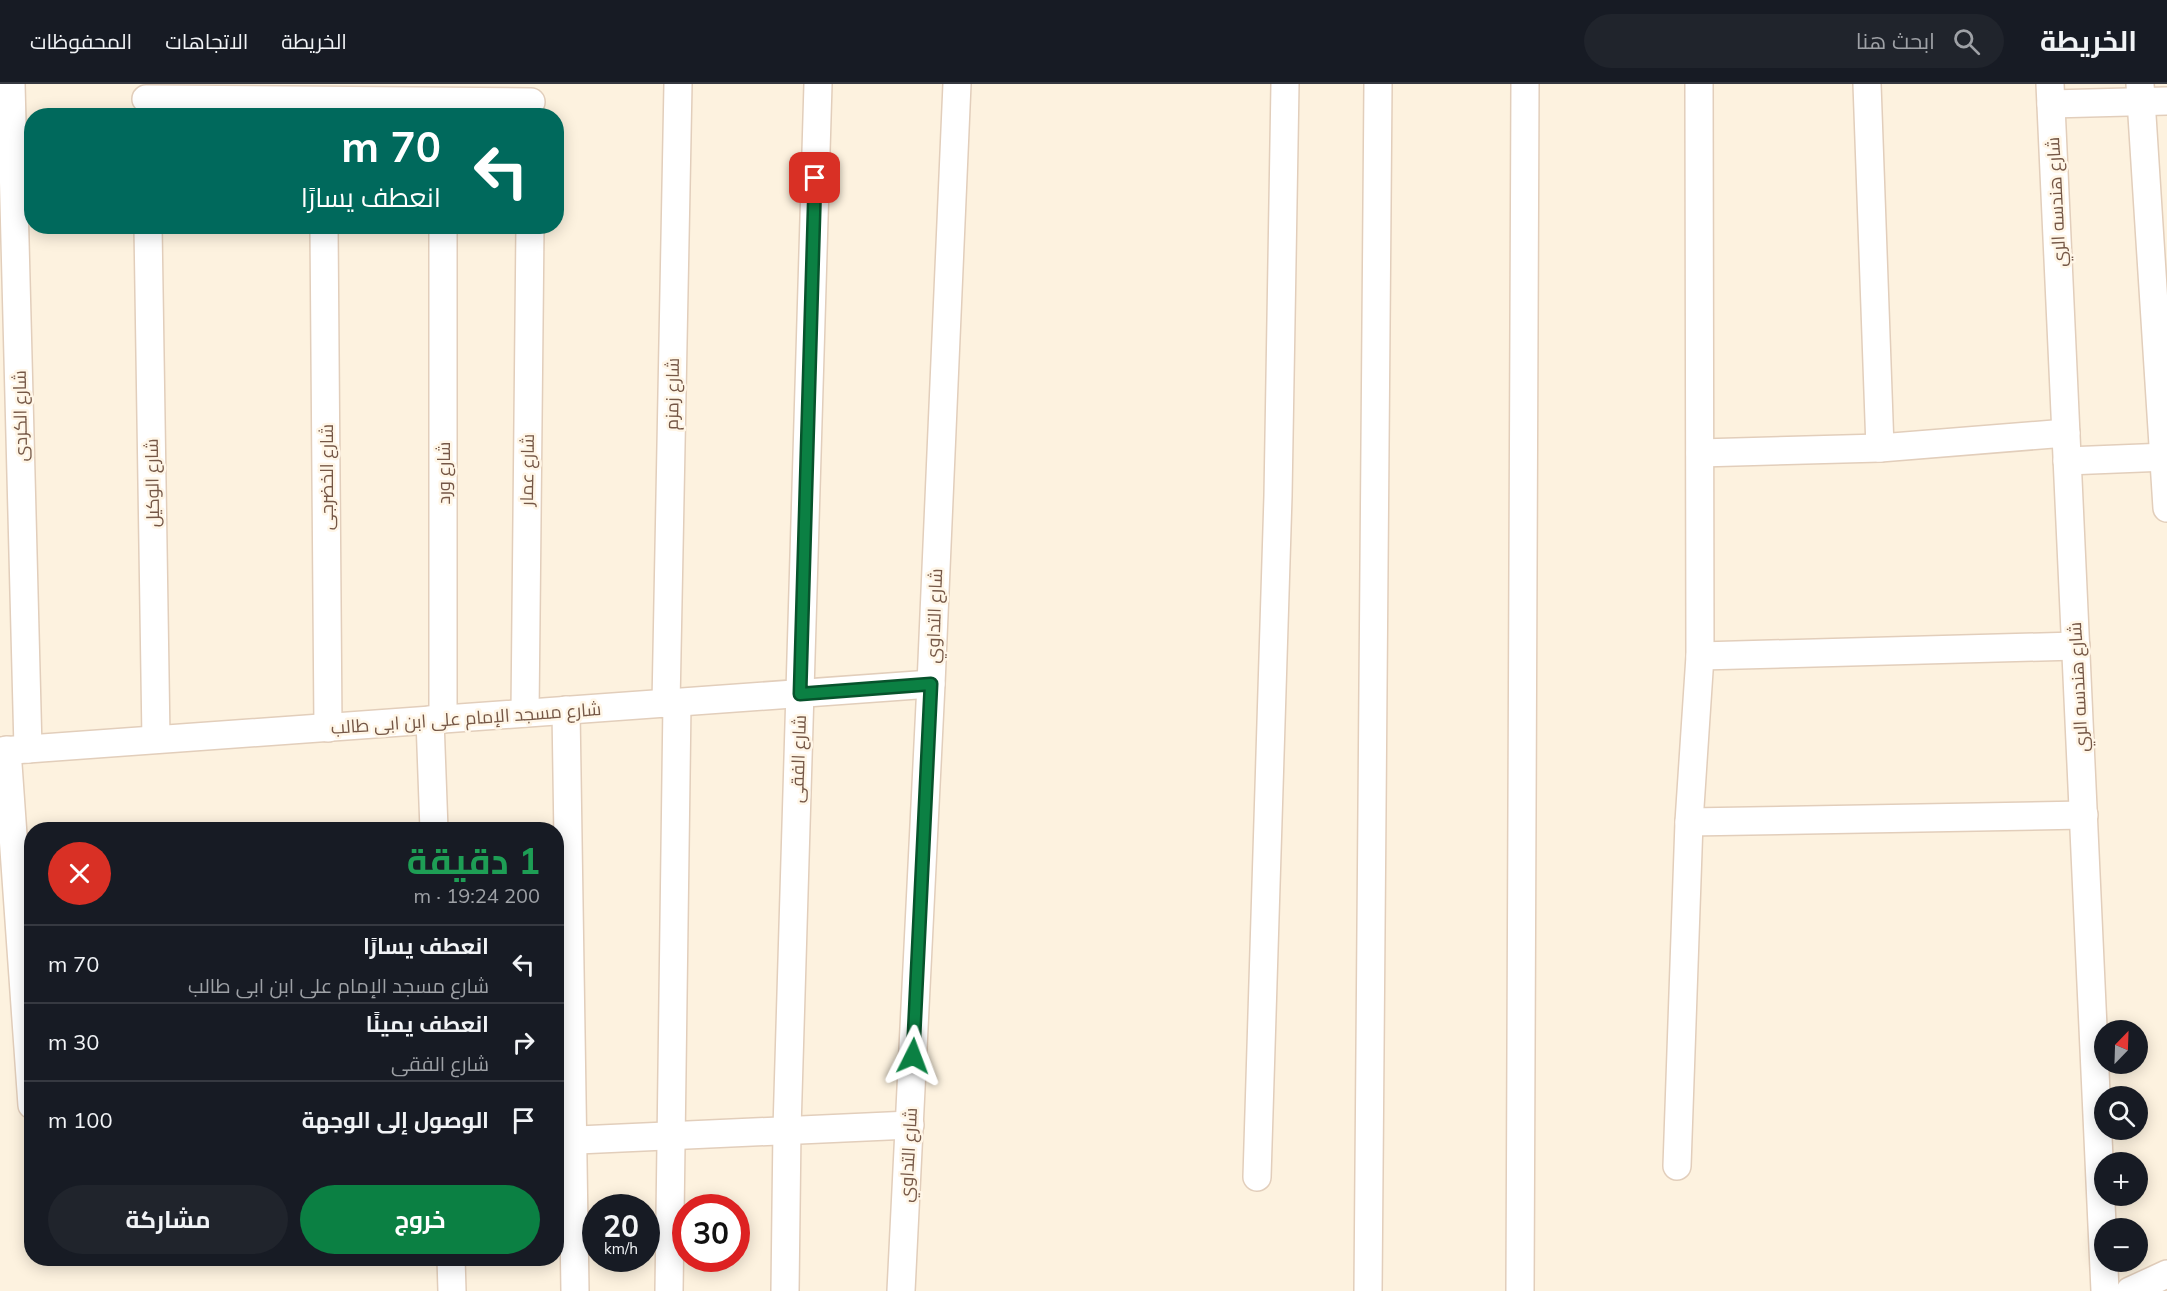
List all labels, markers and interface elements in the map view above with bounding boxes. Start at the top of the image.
search box [1584,14,2004,68]
text: الخريطة [2040,23,2137,58]
icon: search [1950,25,1983,58]
text: ابحث هنا [1856,27,1935,55]
text: المحفوظات [30,28,132,54]
text: الاتجاهات [165,28,248,54]
text: الخريطة [281,28,347,54]
text: 70 m [341,120,441,173]
icon: left [462,132,540,210]
street label: شارع هندسه الري [2041,136,2074,268]
pin [789,152,840,203]
icon: arrive [798,161,831,194]
text: انعطف يسارًا [301,180,441,214]
street label: شارع زمزم [660,358,685,430]
street label: شارع الكردى [8,370,33,462]
street label: شارع الخضرجى [315,424,339,530]
street label: شارع عمار [515,434,540,507]
street label: شارع الوكيل [140,438,165,528]
street label: شارع ورد [432,442,456,504]
street label: شارع التداوي [921,568,950,664]
street label: شارع هندسه الري [2063,621,2096,753]
street label: شارع مسجد الإمام على ابن ابى طالب [330,697,602,740]
street label: شارع الفقى [785,714,812,804]
text: 1 دقيقة [407,838,540,883]
button: close [48,842,111,905]
text: 200 m · 19:24 [414,883,540,908]
text: انعطف يسارًا [363,932,489,960]
icon: left [507,948,540,981]
text: 70 m [48,950,99,978]
text: شارع مسجد الإمام على ابن ابى طالب [188,973,489,998]
text: انعطف يمينًا [366,1010,489,1038]
north arrow [2094,1020,2148,1074]
map controls [2094,1020,2148,1272]
position arrow [881,1024,945,1088]
icon: right [507,1026,540,1059]
text: 30 m [48,1028,99,1056]
text: شارع الفقى [391,1051,489,1076]
button: search [2094,1086,2148,1140]
icon: arrive [507,1104,540,1137]
text: 100 m [48,1106,113,1134]
text: الوصول إلى الوجهة [302,1106,489,1134]
street label: شارع التداوي [894,1107,925,1203]
button: + [2094,1152,2148,1206]
button: مشاركة [48,1185,288,1254]
button: خروج [300,1185,540,1254]
speed limit sign: 30 [672,1194,750,1272]
text: 20 [603,1207,639,1245]
button: − [2094,1218,2148,1272]
text: km/h [604,1239,638,1258]

